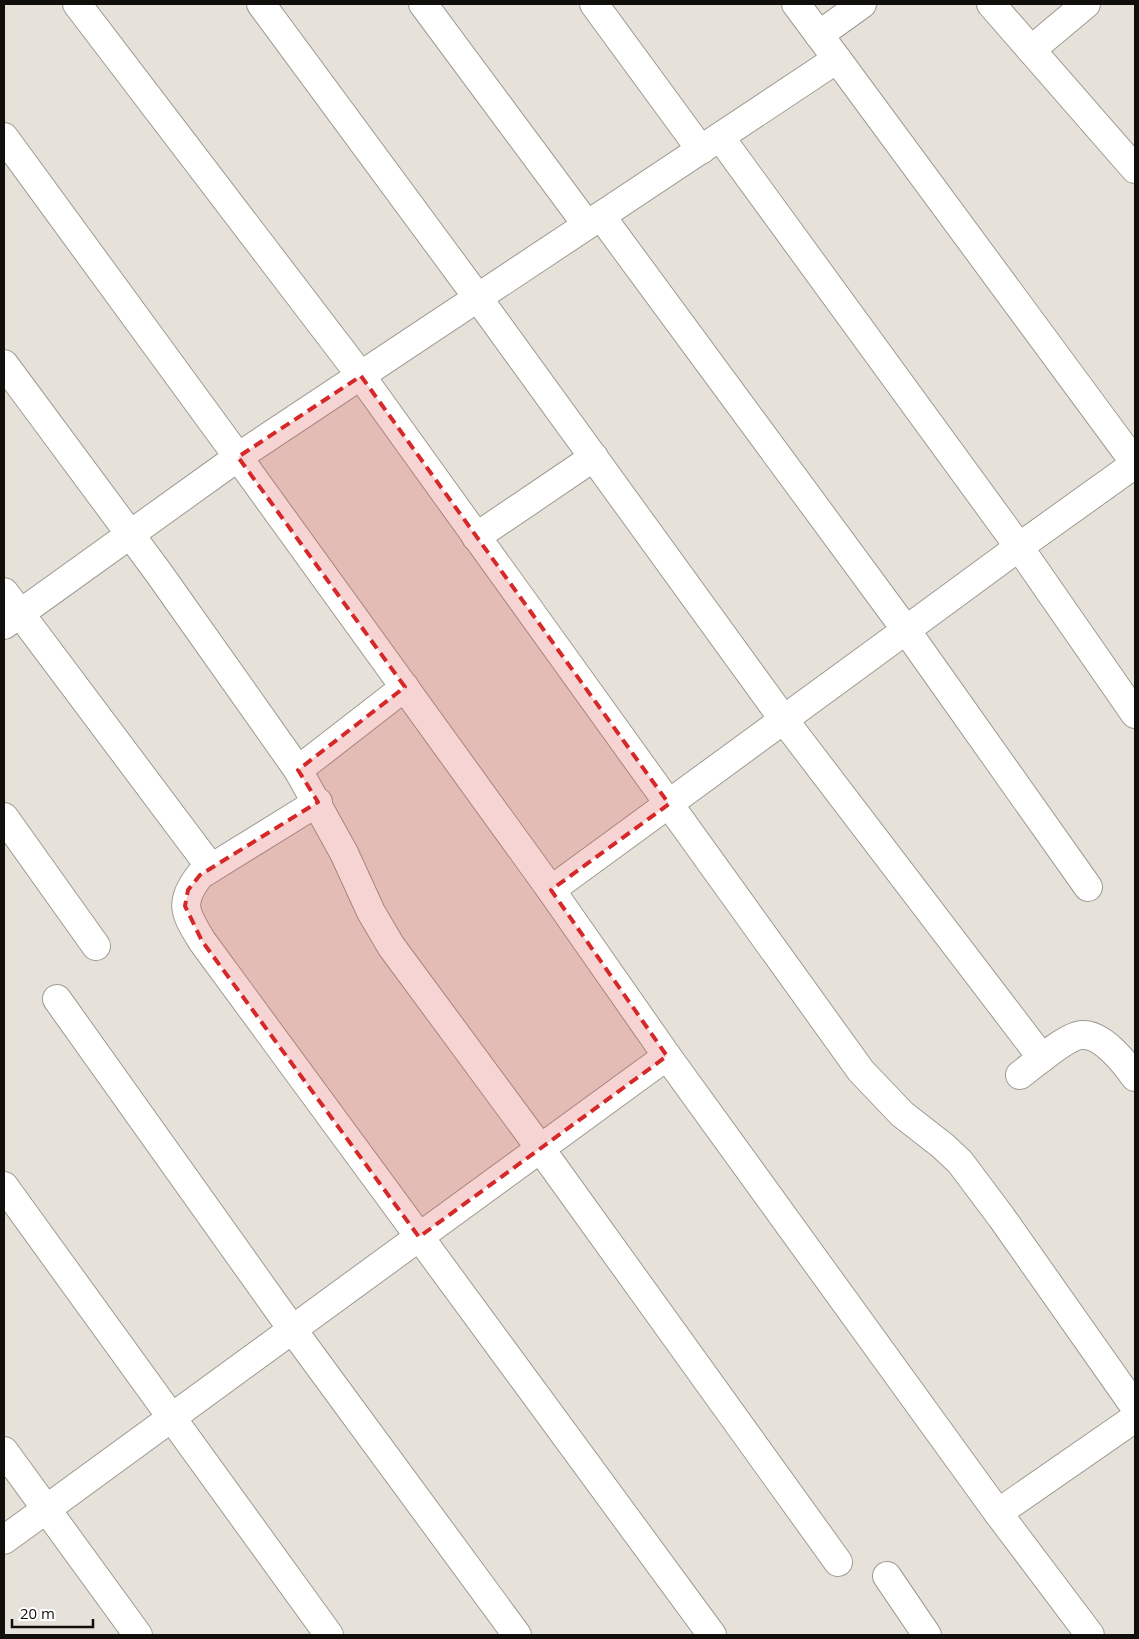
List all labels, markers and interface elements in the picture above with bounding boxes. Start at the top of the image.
scale bar [12,1596,94,1628]
text: 20 m [20,1603,55,1623]

